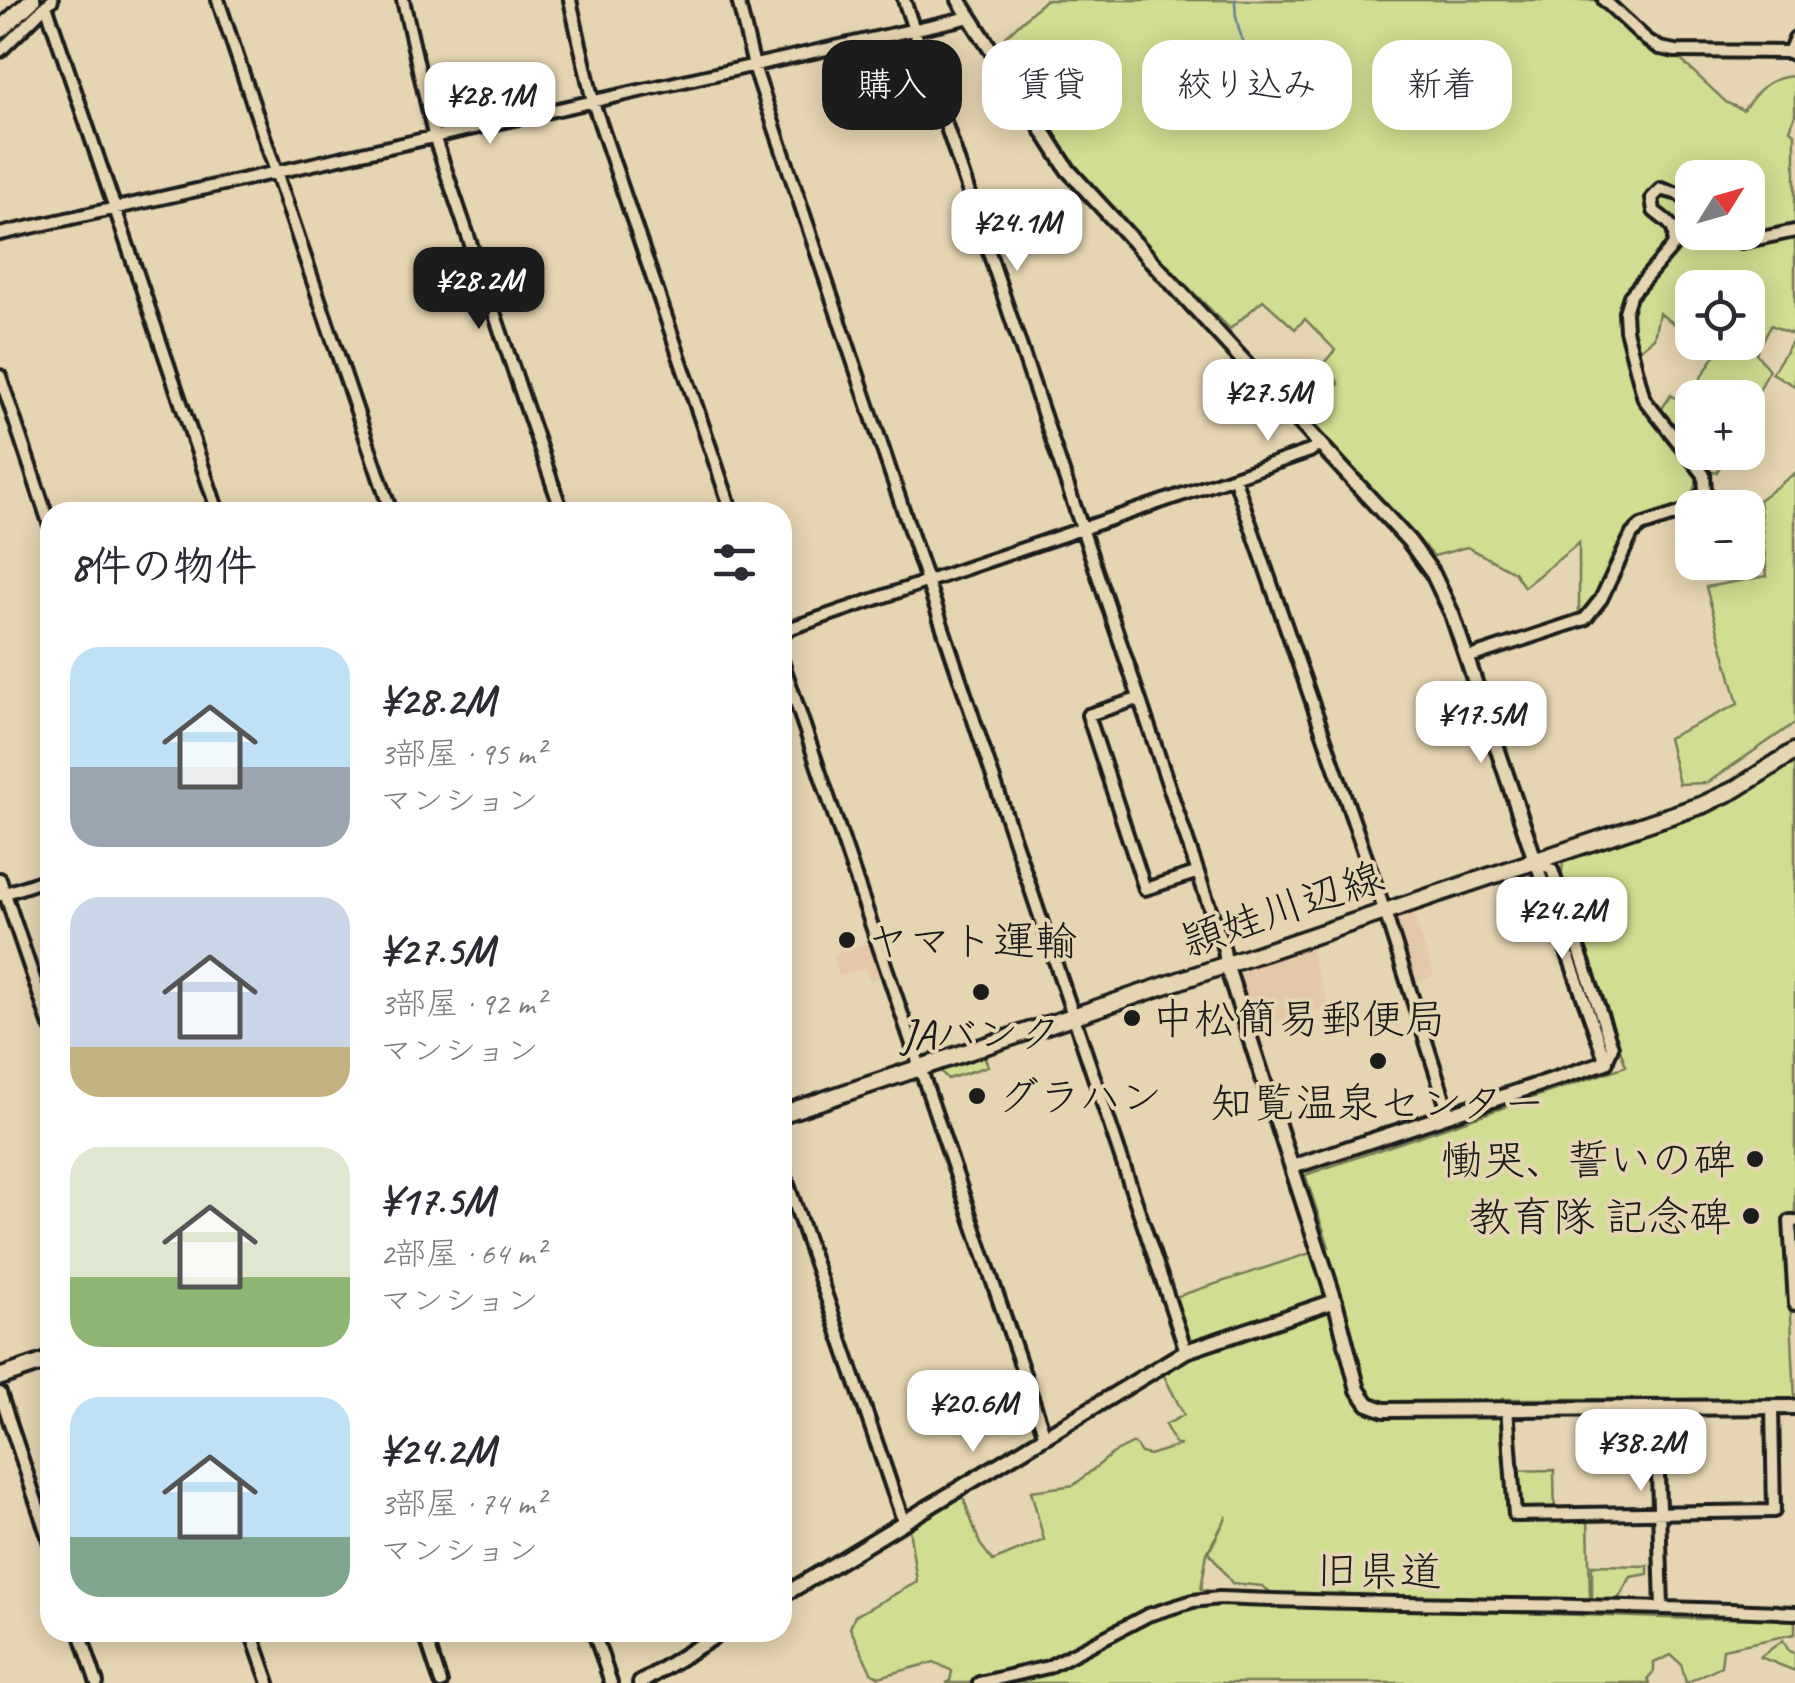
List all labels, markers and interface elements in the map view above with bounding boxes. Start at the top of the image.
chip: 購入 [822,40,962,130]
chip: 賃貸 [982,40,1122,130]
chip: 絞り込み [1142,40,1352,130]
chip: 新着 [1372,40,1512,130]
pin: ¥28.1M [409,62,571,147]
text: ¥28.1M [446,74,534,115]
north arrow [1675,160,1765,250]
map controls [1675,160,1765,580]
pin: ¥24.1M [936,189,1098,274]
text: ¥24.1M [973,201,1061,242]
pin: ¥28.2M [398,247,560,332]
text: ¥28.2M [435,259,523,300]
button: locate [1675,270,1765,360]
pin: ¥27.5M [1187,359,1349,444]
text: ¥27.5M [1225,371,1311,412]
button: + [1675,380,1765,470]
button: − [1675,490,1765,580]
icon: filters [707,535,762,590]
text: 8件の物件 [70,540,257,593]
text: ¥28.2M [380,674,495,727]
pin: ¥17.5M [1400,681,1562,766]
icon: home [150,687,270,807]
text: ¥17.5M [1438,693,1524,734]
text: 3部屋 · 95 m² [380,733,545,774]
text: マンション [380,780,539,821]
street label: 頴娃川辺線 [1175,850,1390,969]
pin: ¥24.2M [1481,877,1643,962]
text: ¥24.2M [1518,889,1606,930]
place label: ヤマト運輸 [867,915,1077,968]
text: ¥27.5M [380,924,494,977]
marker: ヤマト運輸 [836,929,858,951]
icon: home [150,937,270,1057]
marker: JAバンク [970,981,992,1003]
text: 3部屋 · 92 m² [380,983,545,1024]
place label: 中松簡易郵便局 [1152,993,1446,1046]
marker: 中松簡易郵便局 [1121,1007,1143,1029]
place label: JAバンク [899,1008,1061,1061]
text: マンション [380,1030,539,1071]
marker: 知覧温泉センター [1367,1050,1389,1072]
place label: グラハン [997,1071,1162,1124]
place label: 知覧温泉センター [1211,1077,1545,1130]
marker: グラハン [966,1085,988,1107]
place label: 慟哭、誓いの碑 [1441,1134,1735,1187]
marker: 慟哭、誓いの碑 [1744,1148,1766,1170]
text: ¥17.5M [380,1174,494,1227]
icon: home [150,1187,270,1307]
place label: 教育隊 記念碑 [1469,1191,1731,1244]
marker: 教育隊 記念碑 [1740,1205,1762,1227]
text: 2部屋 · 64 m² [380,1233,545,1274]
text: マンション [380,1280,539,1321]
pin: ¥20.6M [892,1370,1054,1455]
text: ¥20.6M [929,1382,1017,1423]
pin: ¥38.2M [1560,1409,1722,1494]
text: ¥38.2M [1597,1421,1685,1462]
text: ¥24.2M [380,1424,495,1477]
icon: home [150,1437,270,1557]
text: 3部屋 · 74 m² [380,1483,545,1524]
text: マンション [380,1530,539,1571]
street label: 旧県道 [1316,1544,1442,1599]

